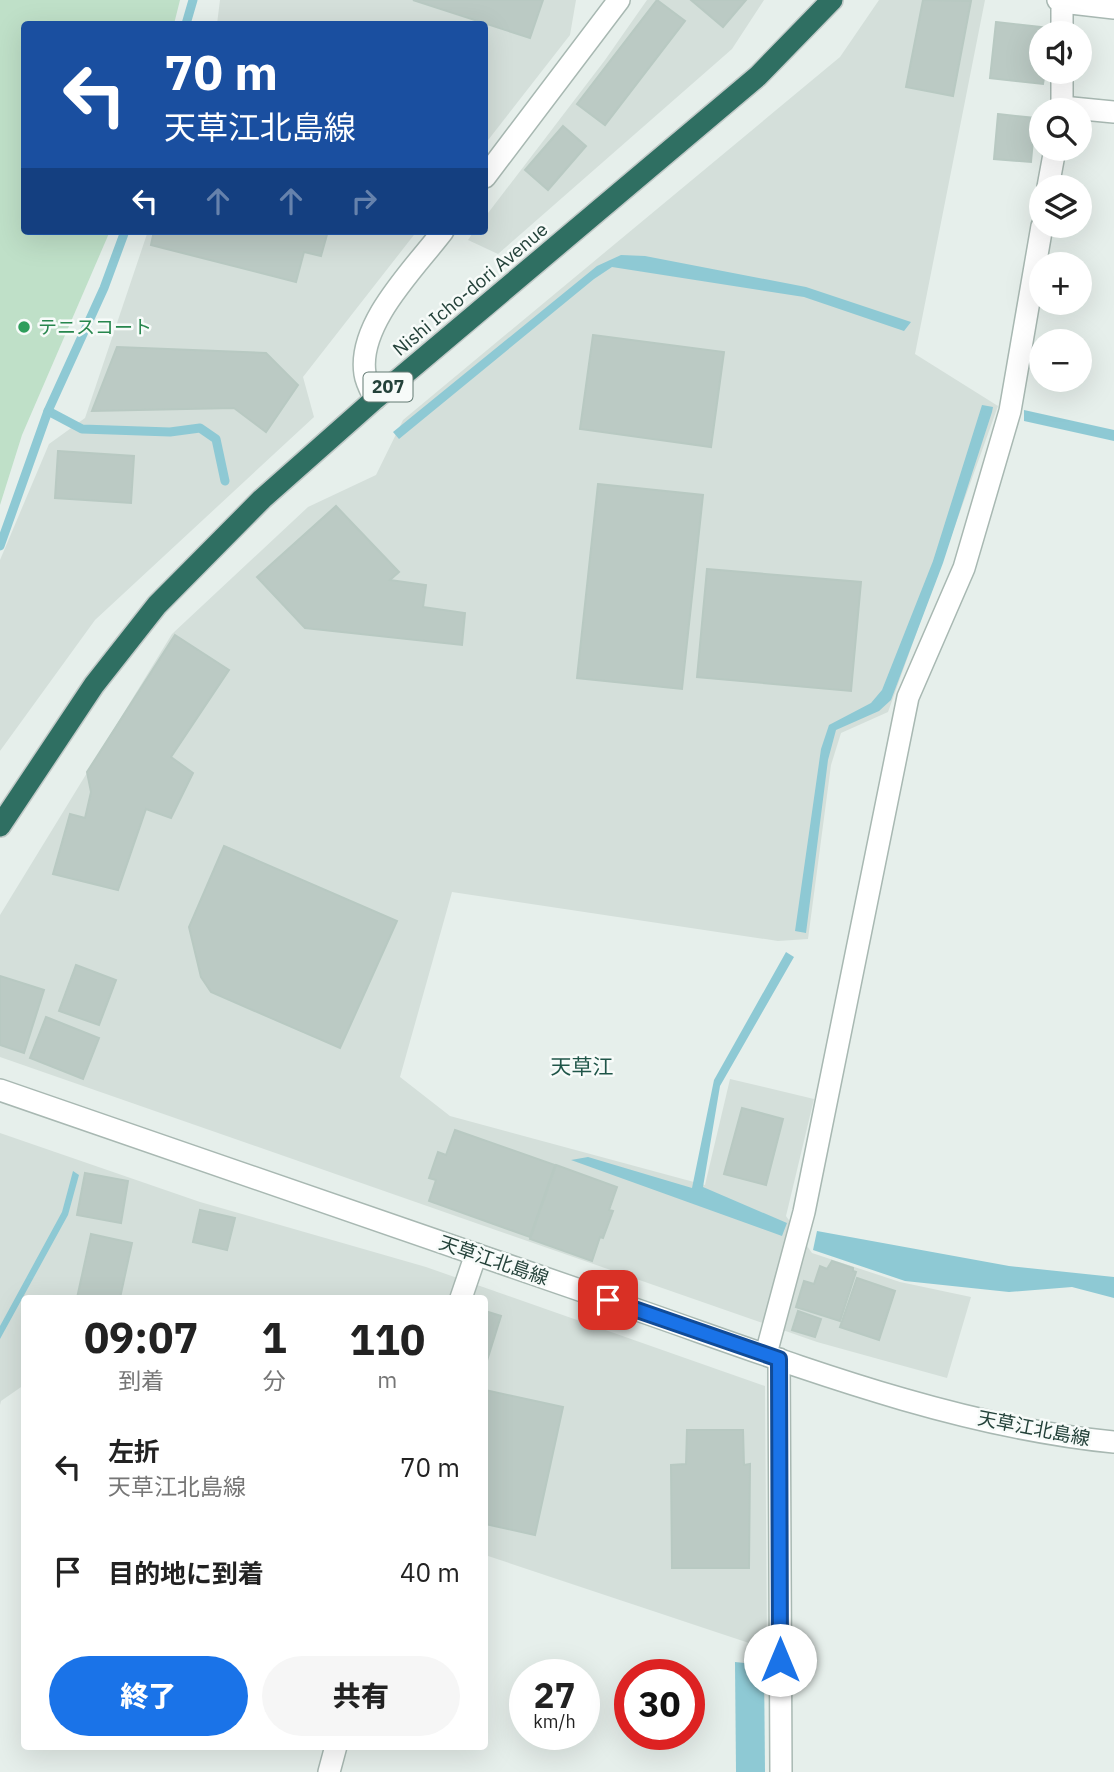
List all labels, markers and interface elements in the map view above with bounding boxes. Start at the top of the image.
map controls [1029,21,1092,392]
button: sound [1029,21,1092,84]
text: 70 m [164,40,278,103]
icon: left [49,49,140,140]
button: search [1029,98,1092,161]
text: 天草江北島線 [164,106,356,148]
button: layers [1029,175,1092,238]
icon: left [126,182,164,220]
icon: ahead [199,182,237,220]
icon: ahead [272,182,310,220]
icon: right [345,182,383,220]
street label: Nishi Icho-dori Avenue [388,217,552,361]
button: + [1029,252,1092,315]
place label: テニスコート [38,315,152,339]
marker: テニスコート [16,319,32,335]
button: − [1029,329,1092,392]
road number: 207 [364,372,412,402]
district label: 天草江 [551,1052,614,1080]
street label: 天草江北島線 [436,1230,552,1290]
pin [578,1270,638,1330]
icon: arrive [589,1281,627,1319]
text: 09:07 [84,1310,199,1365]
text: 1 [261,1310,287,1365]
text: 110 [350,1312,425,1367]
text: m [377,1364,397,1394]
text: 到着 [118,1365,164,1395]
text: 分 [263,1365,286,1395]
street label: 天草江北島線 [976,1405,1092,1451]
text: 左折 [108,1434,160,1468]
icon: left [49,1448,87,1486]
text: 70 m [400,1450,460,1484]
text: 天草江北島線 [108,1471,246,1501]
icon: arrive [49,1553,87,1591]
text: 40 m [400,1555,460,1589]
text: 目的地に到着 [108,1556,264,1590]
position arrow [743,1623,817,1697]
button: 終了 [49,1656,248,1736]
button: 共有 [262,1656,460,1736]
speed limit sign: 30 [614,1659,705,1750]
text: 27 [533,1672,576,1718]
text: km/h [533,1710,576,1733]

